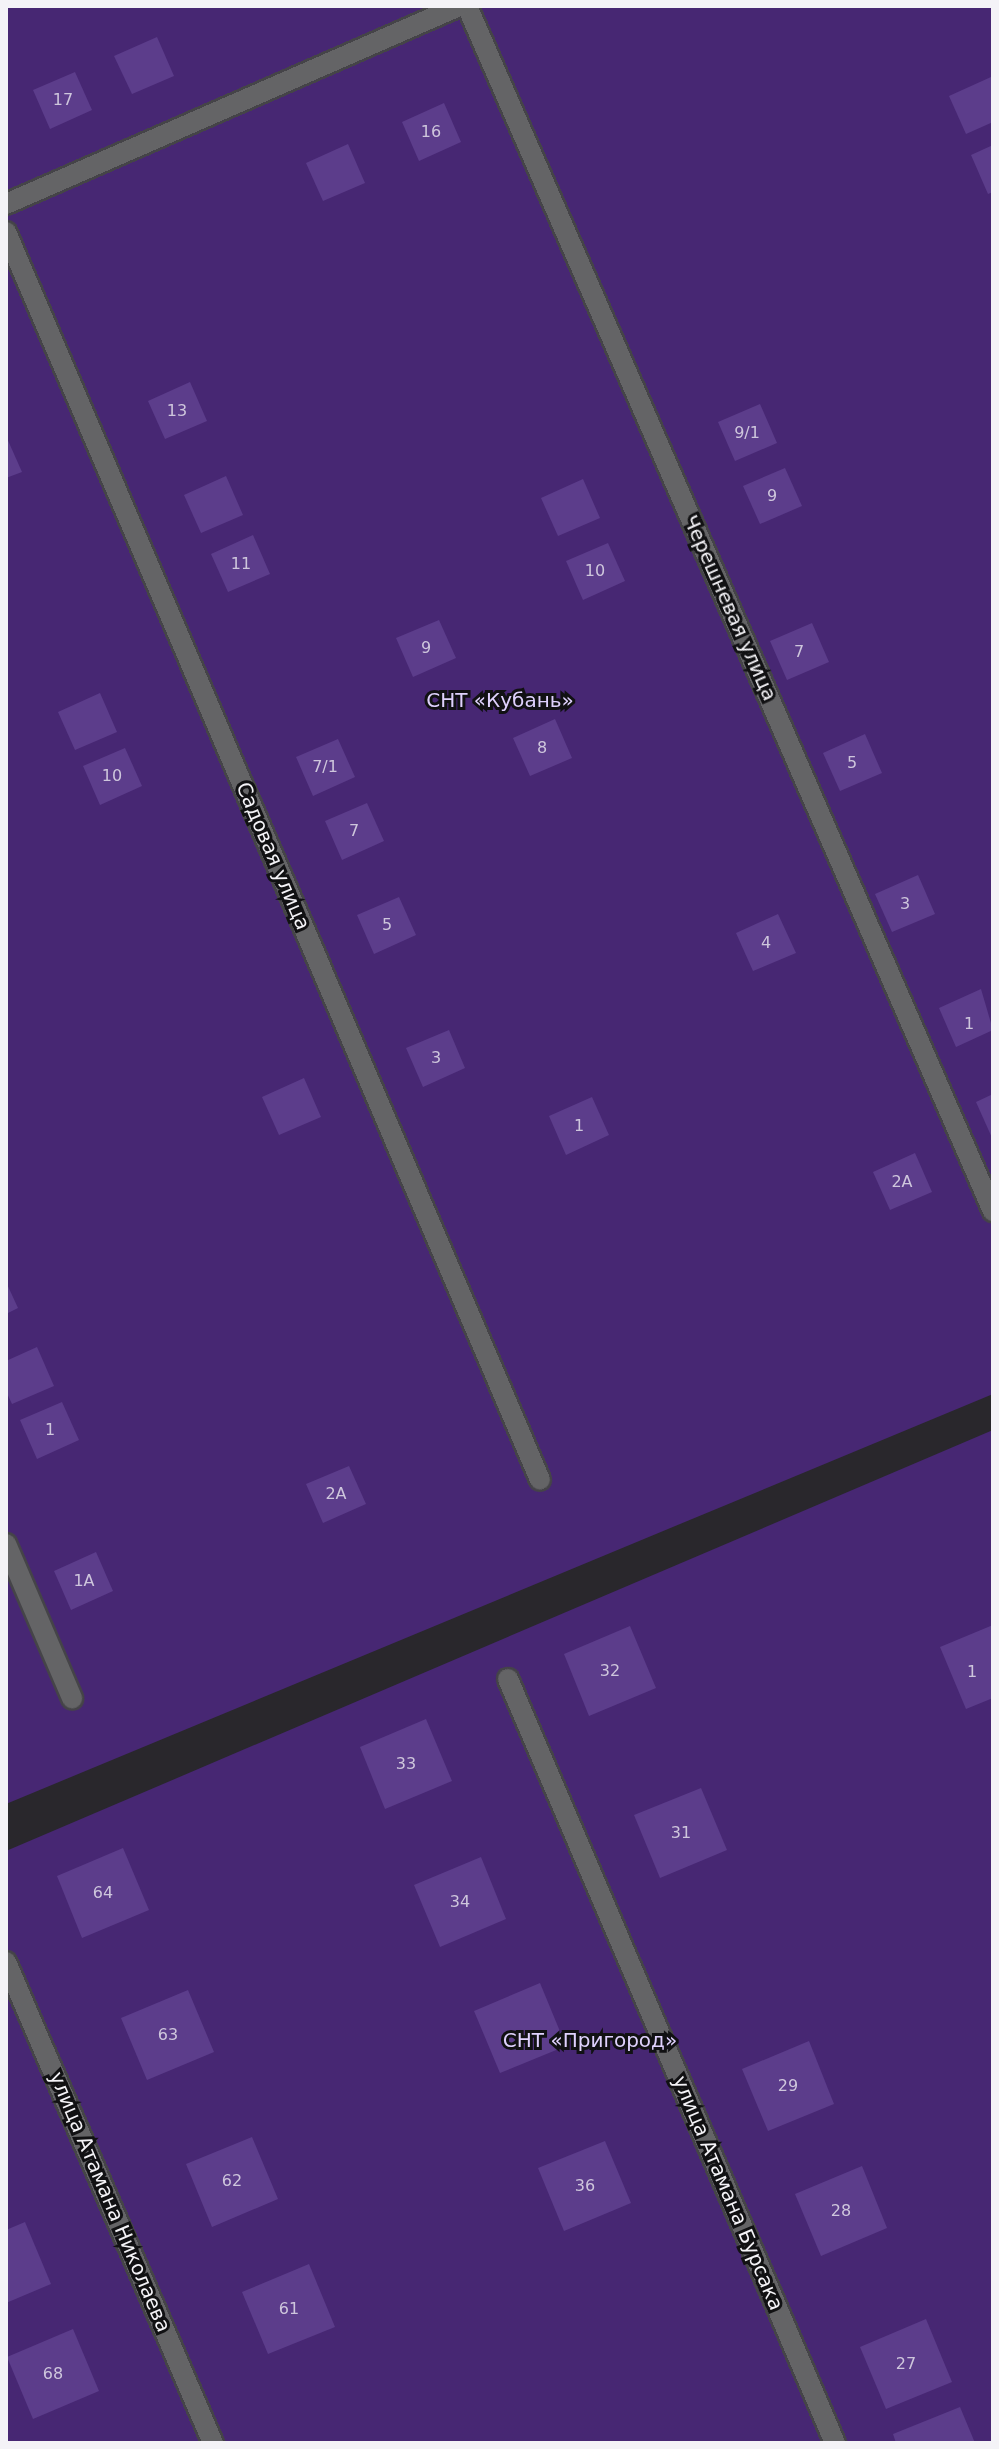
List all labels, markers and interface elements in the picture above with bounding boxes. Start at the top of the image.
house number: 17 [53,90,73,110]
house number: 16 [421,122,441,142]
house number: 13 [167,401,187,421]
house number: 9/1 [734,423,760,443]
house number: 9 [767,486,777,506]
street label: Черешневая улица [678,511,782,705]
house number: 11 [231,554,251,574]
house number: 10 [585,561,605,581]
house number: 9 [421,638,431,658]
house number: 7 [794,642,804,662]
park label: СНТ «Кубань» [426,688,574,712]
house number: 8 [537,738,547,758]
house number: 5 [847,753,857,773]
house number: 7/1 [312,757,338,777]
house number: 10 [102,766,122,786]
street label: Садовая улица [231,778,315,934]
house number: 7 [349,821,359,841]
house number: 3 [900,894,910,914]
house number: 5 [382,915,392,935]
house number: 4 [761,933,771,953]
house number: 1 [964,1014,974,1034]
house number: 3 [431,1048,441,1068]
house number: 1 [574,1116,584,1136]
house number: 2А [891,1172,913,1192]
house number: 1 [45,1420,55,1440]
house number: 2А [325,1484,347,1504]
house number: 1А [73,1571,95,1591]
house number: 32 [600,1661,620,1681]
house number: 1 [967,1662,977,1682]
house number: 33 [396,1754,416,1774]
house number: 31 [671,1823,691,1843]
house number: 64 [93,1883,113,1903]
house number: 34 [450,1892,470,1912]
house number: 63 [158,2025,178,2045]
park label: СНТ «Пригород» [503,2028,677,2052]
street label: улица Атамана Николаева [44,2068,176,2336]
street label: улица Атамана Бурсака [668,2072,788,2314]
house number: 29 [778,2076,798,2096]
house number: 62 [222,2171,242,2191]
house number: 36 [575,2176,595,2196]
house number: 28 [831,2201,851,2221]
house number: 61 [279,2299,299,2319]
house number: 27 [896,2354,916,2374]
house number: 68 [43,2364,63,2384]

